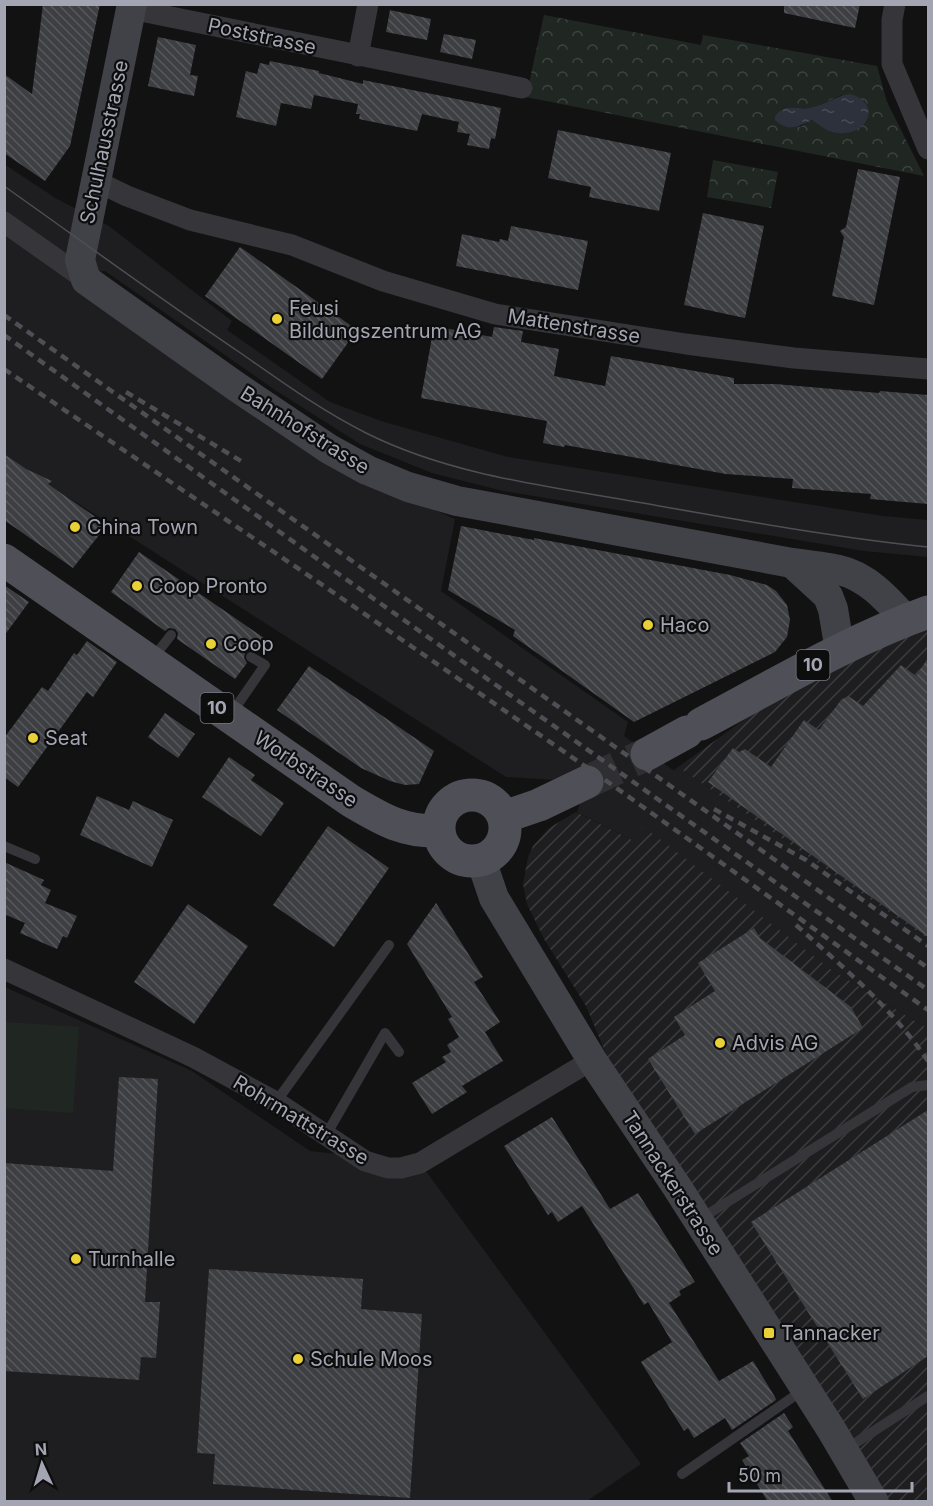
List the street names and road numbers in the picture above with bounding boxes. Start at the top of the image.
street label: Poststrasse [206,13,318,59]
street label: Schulhausstrasse [75,58,133,226]
street label: Mattenstrasse [506,304,642,348]
street label: Bahnhofstrasse [236,381,374,479]
road number: 10 [796,650,830,680]
road number: 10 [200,693,234,723]
street label: Worbstrasse [250,726,362,812]
street label: Rohrmattstrasse [229,1070,373,1170]
street label: Tannackerstrasse [617,1106,729,1260]

